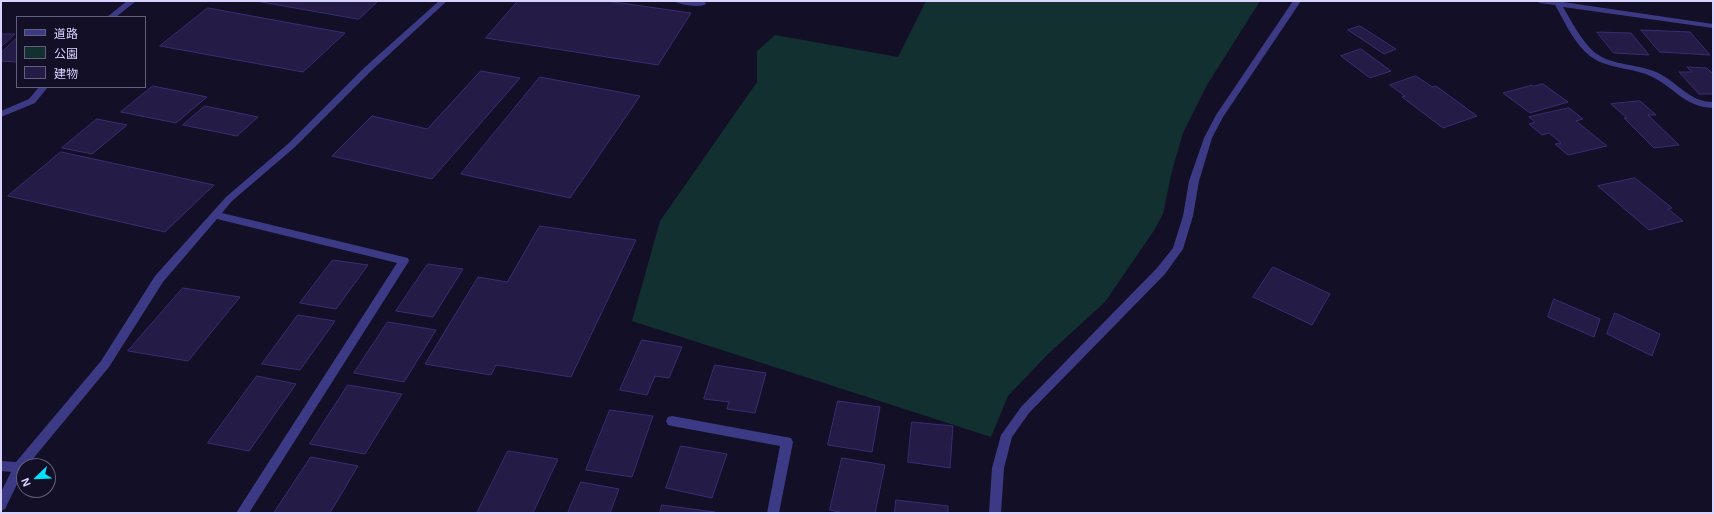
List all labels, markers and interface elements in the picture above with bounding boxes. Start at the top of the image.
legend [16,16,146,88]
text: 道路 [54,27,78,41]
text: 公園 [54,47,78,61]
text: 建物 [54,67,78,81]
north arrow [16,458,56,498]
text: N [19,476,33,488]

